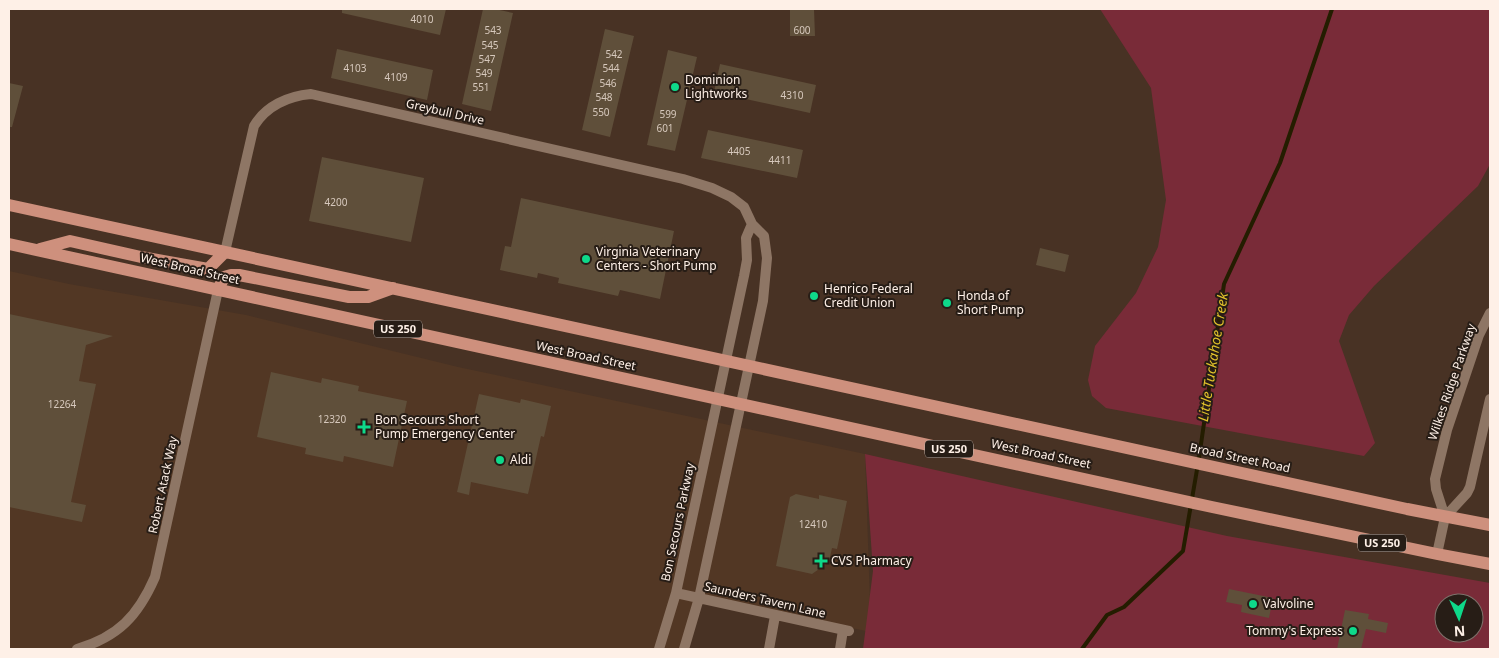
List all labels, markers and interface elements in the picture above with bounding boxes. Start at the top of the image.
house number: 4010 [411,12,434,26]
house number: 543 [484,23,502,37]
house number: 600 [793,23,811,37]
house number: 545 [481,38,499,52]
house number: 542 [605,47,623,61]
house number: 547 [478,52,496,66]
house number: 4103 [344,61,367,75]
house number: 544 [602,61,620,75]
house number: 549 [475,66,493,80]
house number: 4109 [385,70,408,84]
place label: Dominion Lightworks [685,71,748,102]
house number: 546 [599,76,617,90]
house number: 551 [472,80,490,94]
marker: Dominion Lightworks [669,81,681,93]
house number: 4310 [781,88,804,102]
house number: 548 [595,90,613,104]
street label: Greybull Drive [404,94,486,129]
house number: 550 [592,105,610,119]
house number: 599 [659,107,677,121]
house number: 601 [656,121,674,135]
house number: 4405 [728,144,751,158]
house number: 4411 [769,153,791,167]
house number: 4200 [325,195,348,209]
place label: Virginia Veterinary Centers - Short Pump [596,243,717,274]
street label: West Broad Street [139,249,242,288]
marker: Virginia Veterinary Centers - Short Pump [580,253,592,265]
place label: Henrico Federal Credit Union [824,280,913,311]
place label: Honda of Short Pump [957,287,1024,318]
marker: Henrico Federal Credit Union [808,290,820,302]
water label: Little Tuckahoe Creek [1193,290,1232,423]
marker: Honda of Short Pump [941,297,953,309]
road number: US 250 [374,320,422,338]
street label: Wilkes Ridge Parkway [1424,320,1480,442]
street label: West Broad Street [535,337,638,375]
house number: 12264 [48,397,77,411]
place label: Bon Secours Short Pump Emergency Center [375,411,515,442]
house number: 12320 [318,412,347,426]
marker: Bon Secours Short Pump Emergency Center [357,420,371,434]
street label: Robert Atack Way [144,434,181,535]
street label: West Broad Street [990,435,1093,473]
street label: Broad Street Road [1188,439,1292,476]
road number: US 250 [925,440,973,458]
place label: Aldi [510,451,531,468]
marker: Aldi [494,454,506,466]
street label: Bon Secours Parkway [657,460,699,583]
house number: 12410 [799,517,828,531]
road number: US 250 [1358,534,1406,552]
place label: CVS Pharmacy [831,552,913,569]
marker: CVS Pharmacy [815,555,827,567]
street label: Saunders Tavern Lane [703,577,828,622]
north arrow [1434,593,1484,643]
place label: Valvoline [1263,595,1314,612]
marker: Valvoline [1247,598,1259,610]
place label: Tommy's Express [1246,622,1343,639]
text: N [1454,622,1466,641]
marker: Tommy's Express [1347,625,1359,637]

